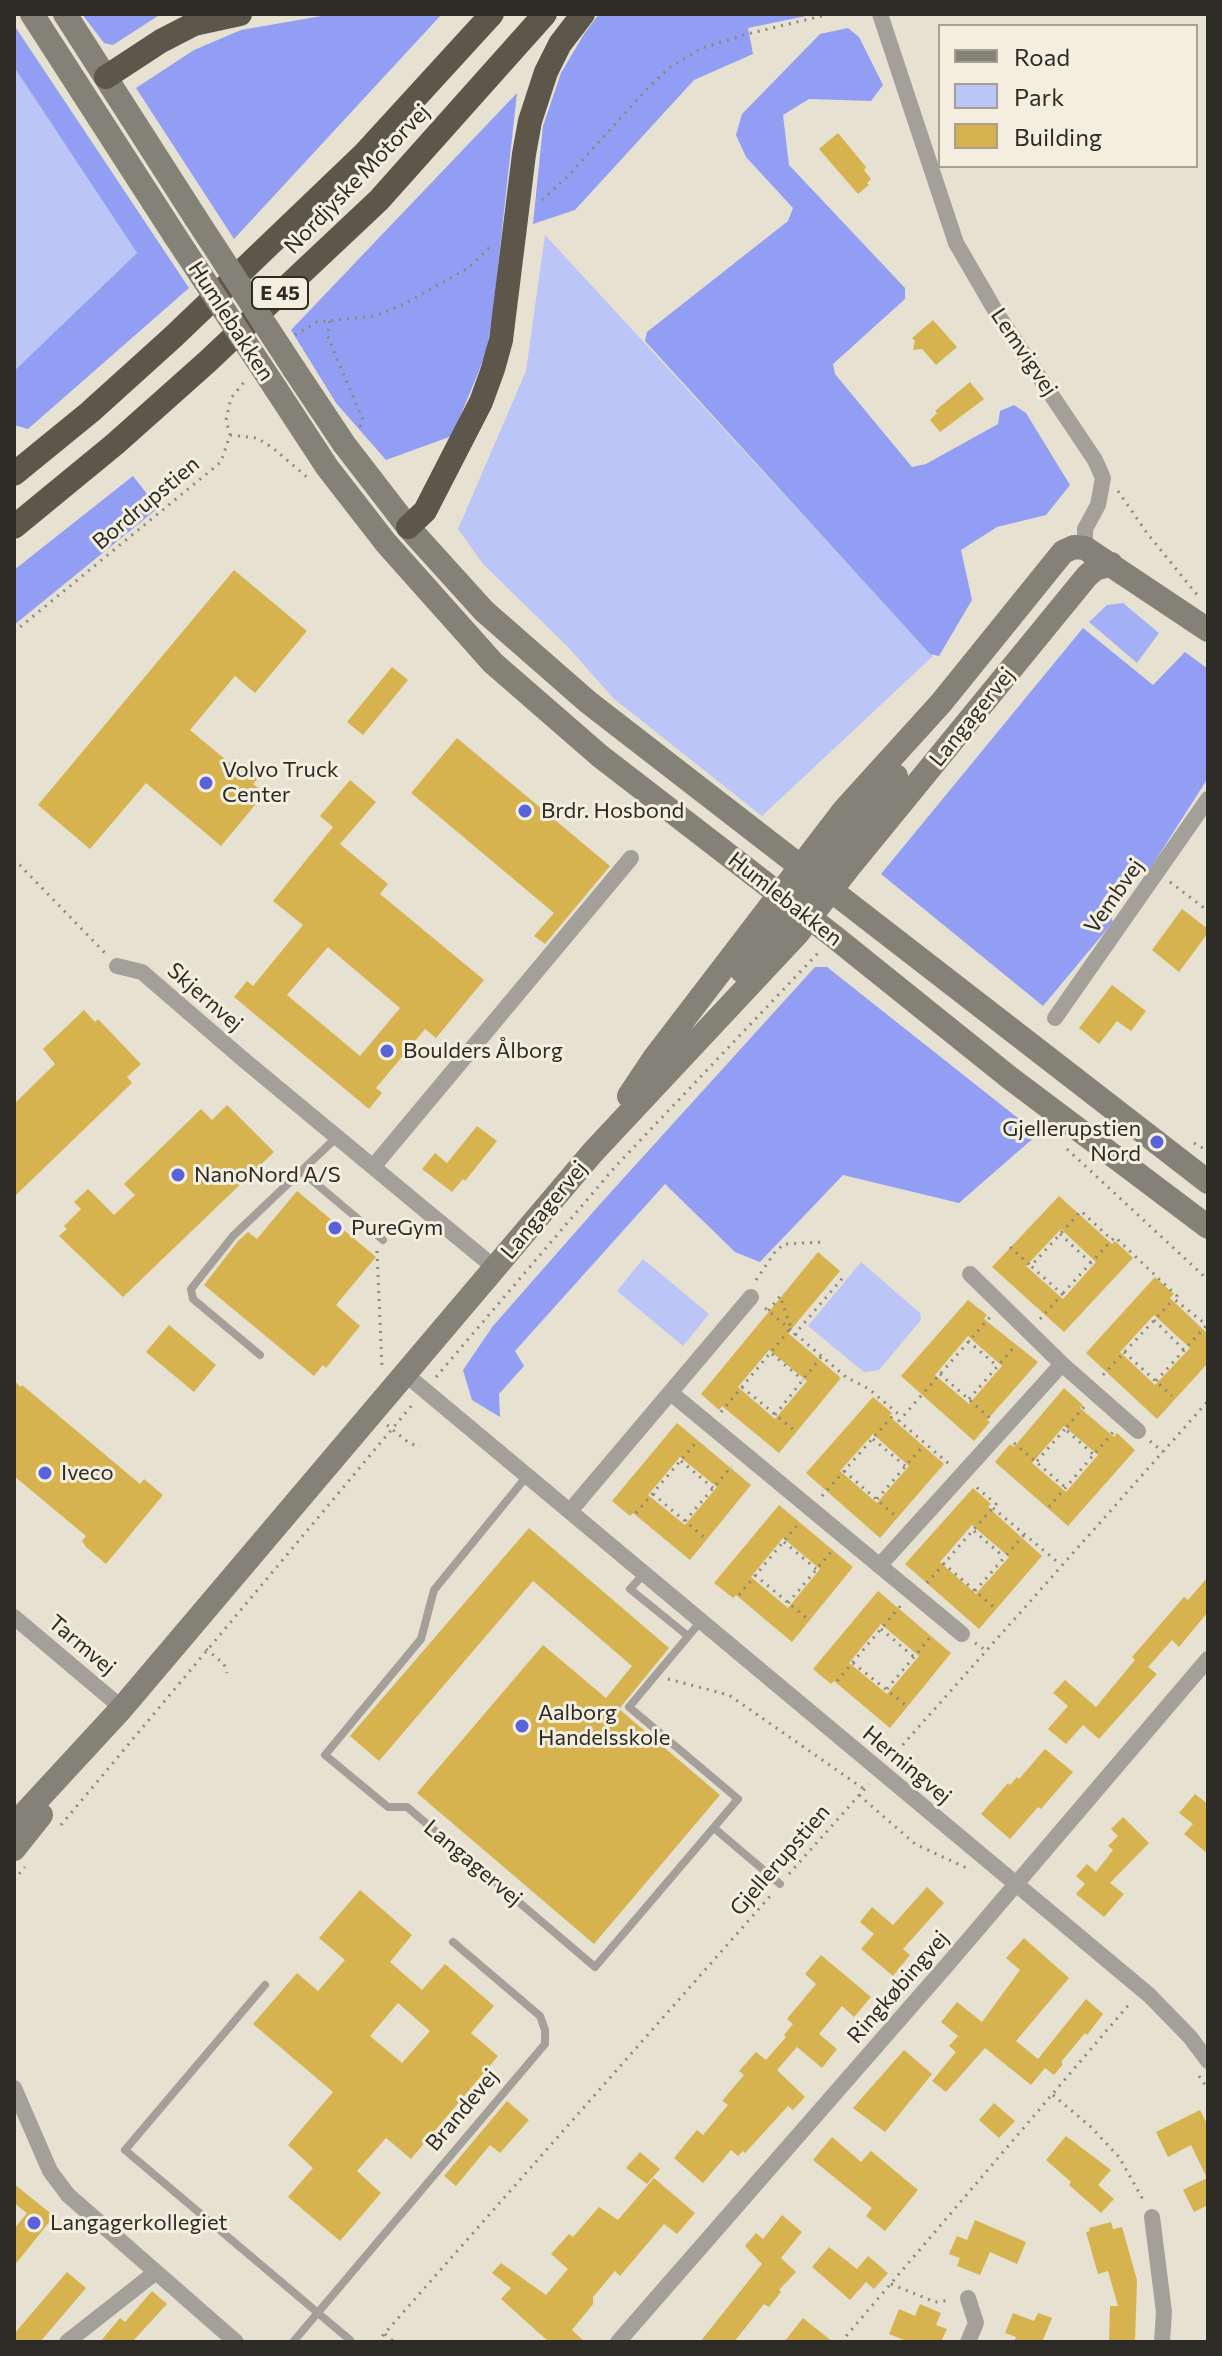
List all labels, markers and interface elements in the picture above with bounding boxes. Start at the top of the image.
legend [938,24,1198,168]
text: Road [1014,42,1070,71]
text: Park [1014,82,1064,111]
street label: Nordjyske Motorvej [279,99,435,259]
text: Building [1014,122,1102,151]
street label: Humlebakken [183,256,279,386]
road number: E 45 [252,277,308,309]
street label: Lemvigvej [985,303,1063,401]
street label: Bordrupstien [87,451,205,555]
street label: Langagervej [924,662,1020,772]
place label: Volvo Truck Center [222,757,339,808]
marker: Volvo Truck Center [197,774,215,792]
place label: Brdr. Hosbond [541,798,684,824]
marker: Brdr. Hosbond [516,802,534,820]
street label: Humlebakken [723,846,847,952]
street label: Vembvej [1079,854,1149,938]
street label: Skjernvej [162,957,248,1037]
place label: Boulders Ålborg [403,1038,563,1064]
marker: Boulders Ålborg [378,1042,396,1060]
place label: Gjellerupstien Nord [1002,1116,1141,1168]
marker: Gjellerupstien Nord [1148,1133,1166,1151]
street label: Langagervej [495,1155,593,1265]
place label: NanoNord A/S [194,1162,341,1188]
marker: NanoNord A/S [169,1166,187,1184]
place label: PureGym [351,1215,443,1241]
marker: PureGym [326,1219,344,1237]
place label: Iveco [61,1460,114,1486]
marker: Iveco [36,1464,54,1482]
street label: Tarmvej [43,1609,121,1681]
place label: Aalborg Handelsskole [538,1700,670,1752]
marker: Aalborg Handelsskole [513,1717,531,1735]
street label: Herningvej [857,1720,957,1810]
street label: Gjellerupstien [724,1799,836,1921]
street label: Langagervej [418,1814,528,1912]
street label: Ringkøbingvej [842,1925,954,2049]
street label: Brandevej [420,2064,504,2156]
place label: Langagerkollegiet [50,2210,227,2236]
marker: Langagerkollegiet [25,2214,43,2232]

